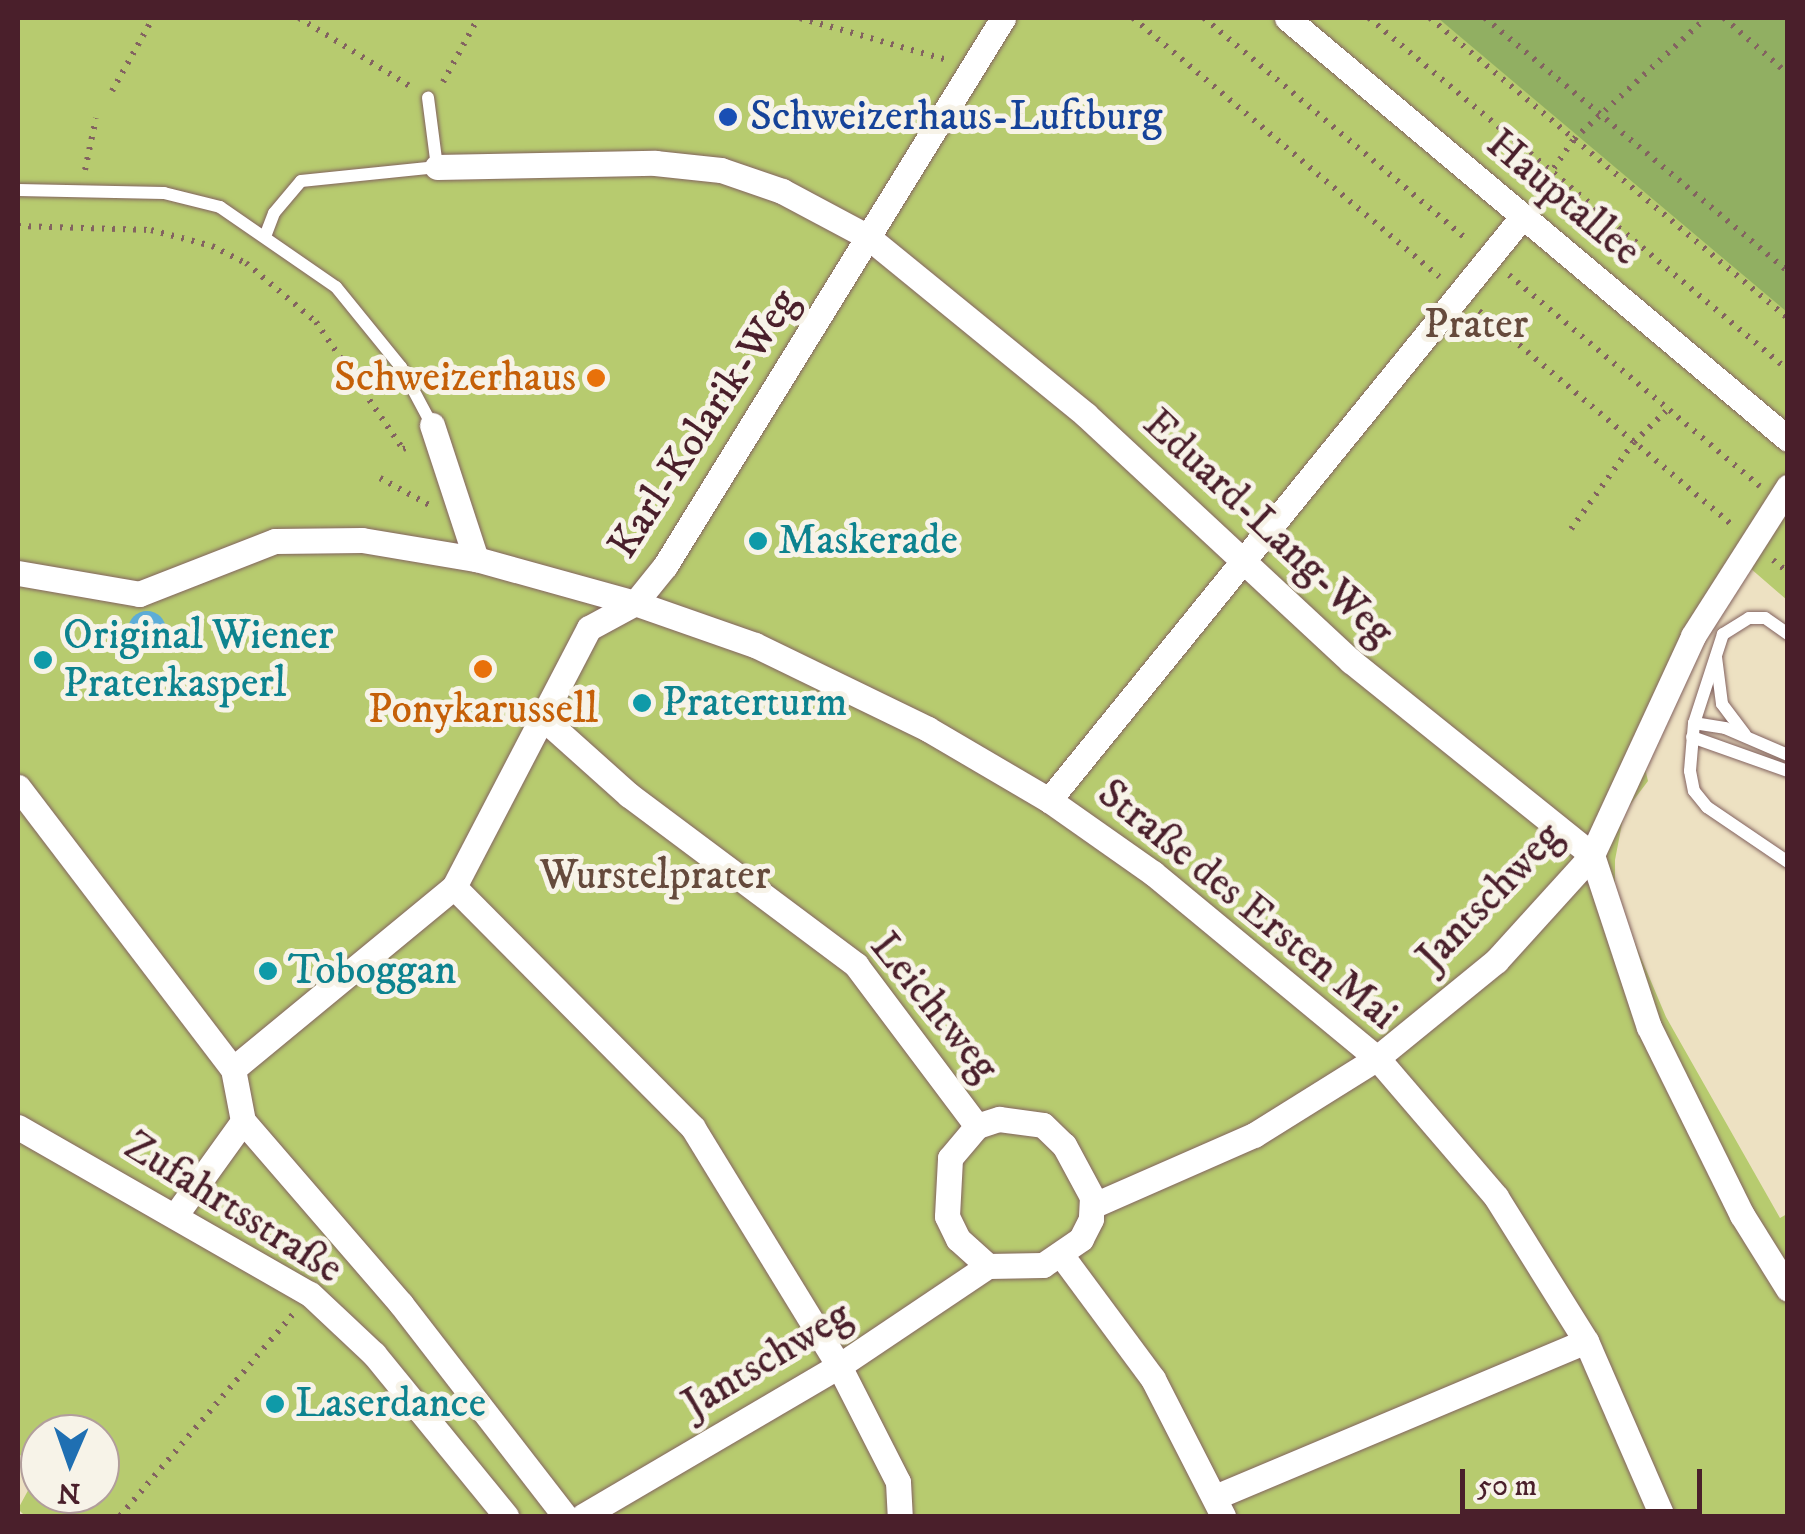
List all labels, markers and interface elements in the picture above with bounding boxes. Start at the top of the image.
place label: Schweizerhaus-Luftburg [750,92,1163,142]
marker: Schweizerhaus-Luftburg [715,104,741,130]
street label: Hauptallee [1476,119,1650,277]
street label: Karl-Kolarik-Weg [598,280,810,568]
park label: Prater [1424,300,1528,350]
place label: Schweizerhaus [334,353,576,403]
marker: Schweizerhaus [585,367,607,389]
street label: Eduard-Lang-Weg [1132,399,1404,657]
place label: Maskerade [778,516,958,566]
marker: Maskerade [747,530,769,552]
place label: Original Wiener Praterkasperl [63,611,333,710]
marker: Original Wiener Praterkasperl [32,649,54,671]
marker: Ponykarussell [472,658,494,680]
place label: Praterturm [662,678,847,728]
place label: Ponykarussell [368,685,598,735]
marker: Praterturm [631,692,653,714]
street label: Straße des Ersten Mai [1087,769,1407,1041]
street label: Jantschweg [1407,812,1573,982]
park label: Wurstelprater [540,851,770,901]
street label: Leichtweg [859,923,1009,1091]
place label: Toboggan [288,946,457,996]
marker: Toboggan [257,960,279,982]
street label: Zufahrtsstraße [115,1121,351,1295]
street label: Jantschweg [674,1290,860,1430]
place label: Laserdance [295,1379,486,1429]
marker: Laserdance [264,1393,286,1415]
north arrow [20,1414,120,1514]
scale bar [1465,1449,1708,1511]
text: 50 m [1477,1468,1537,1505]
text: N [57,1475,81,1510]

